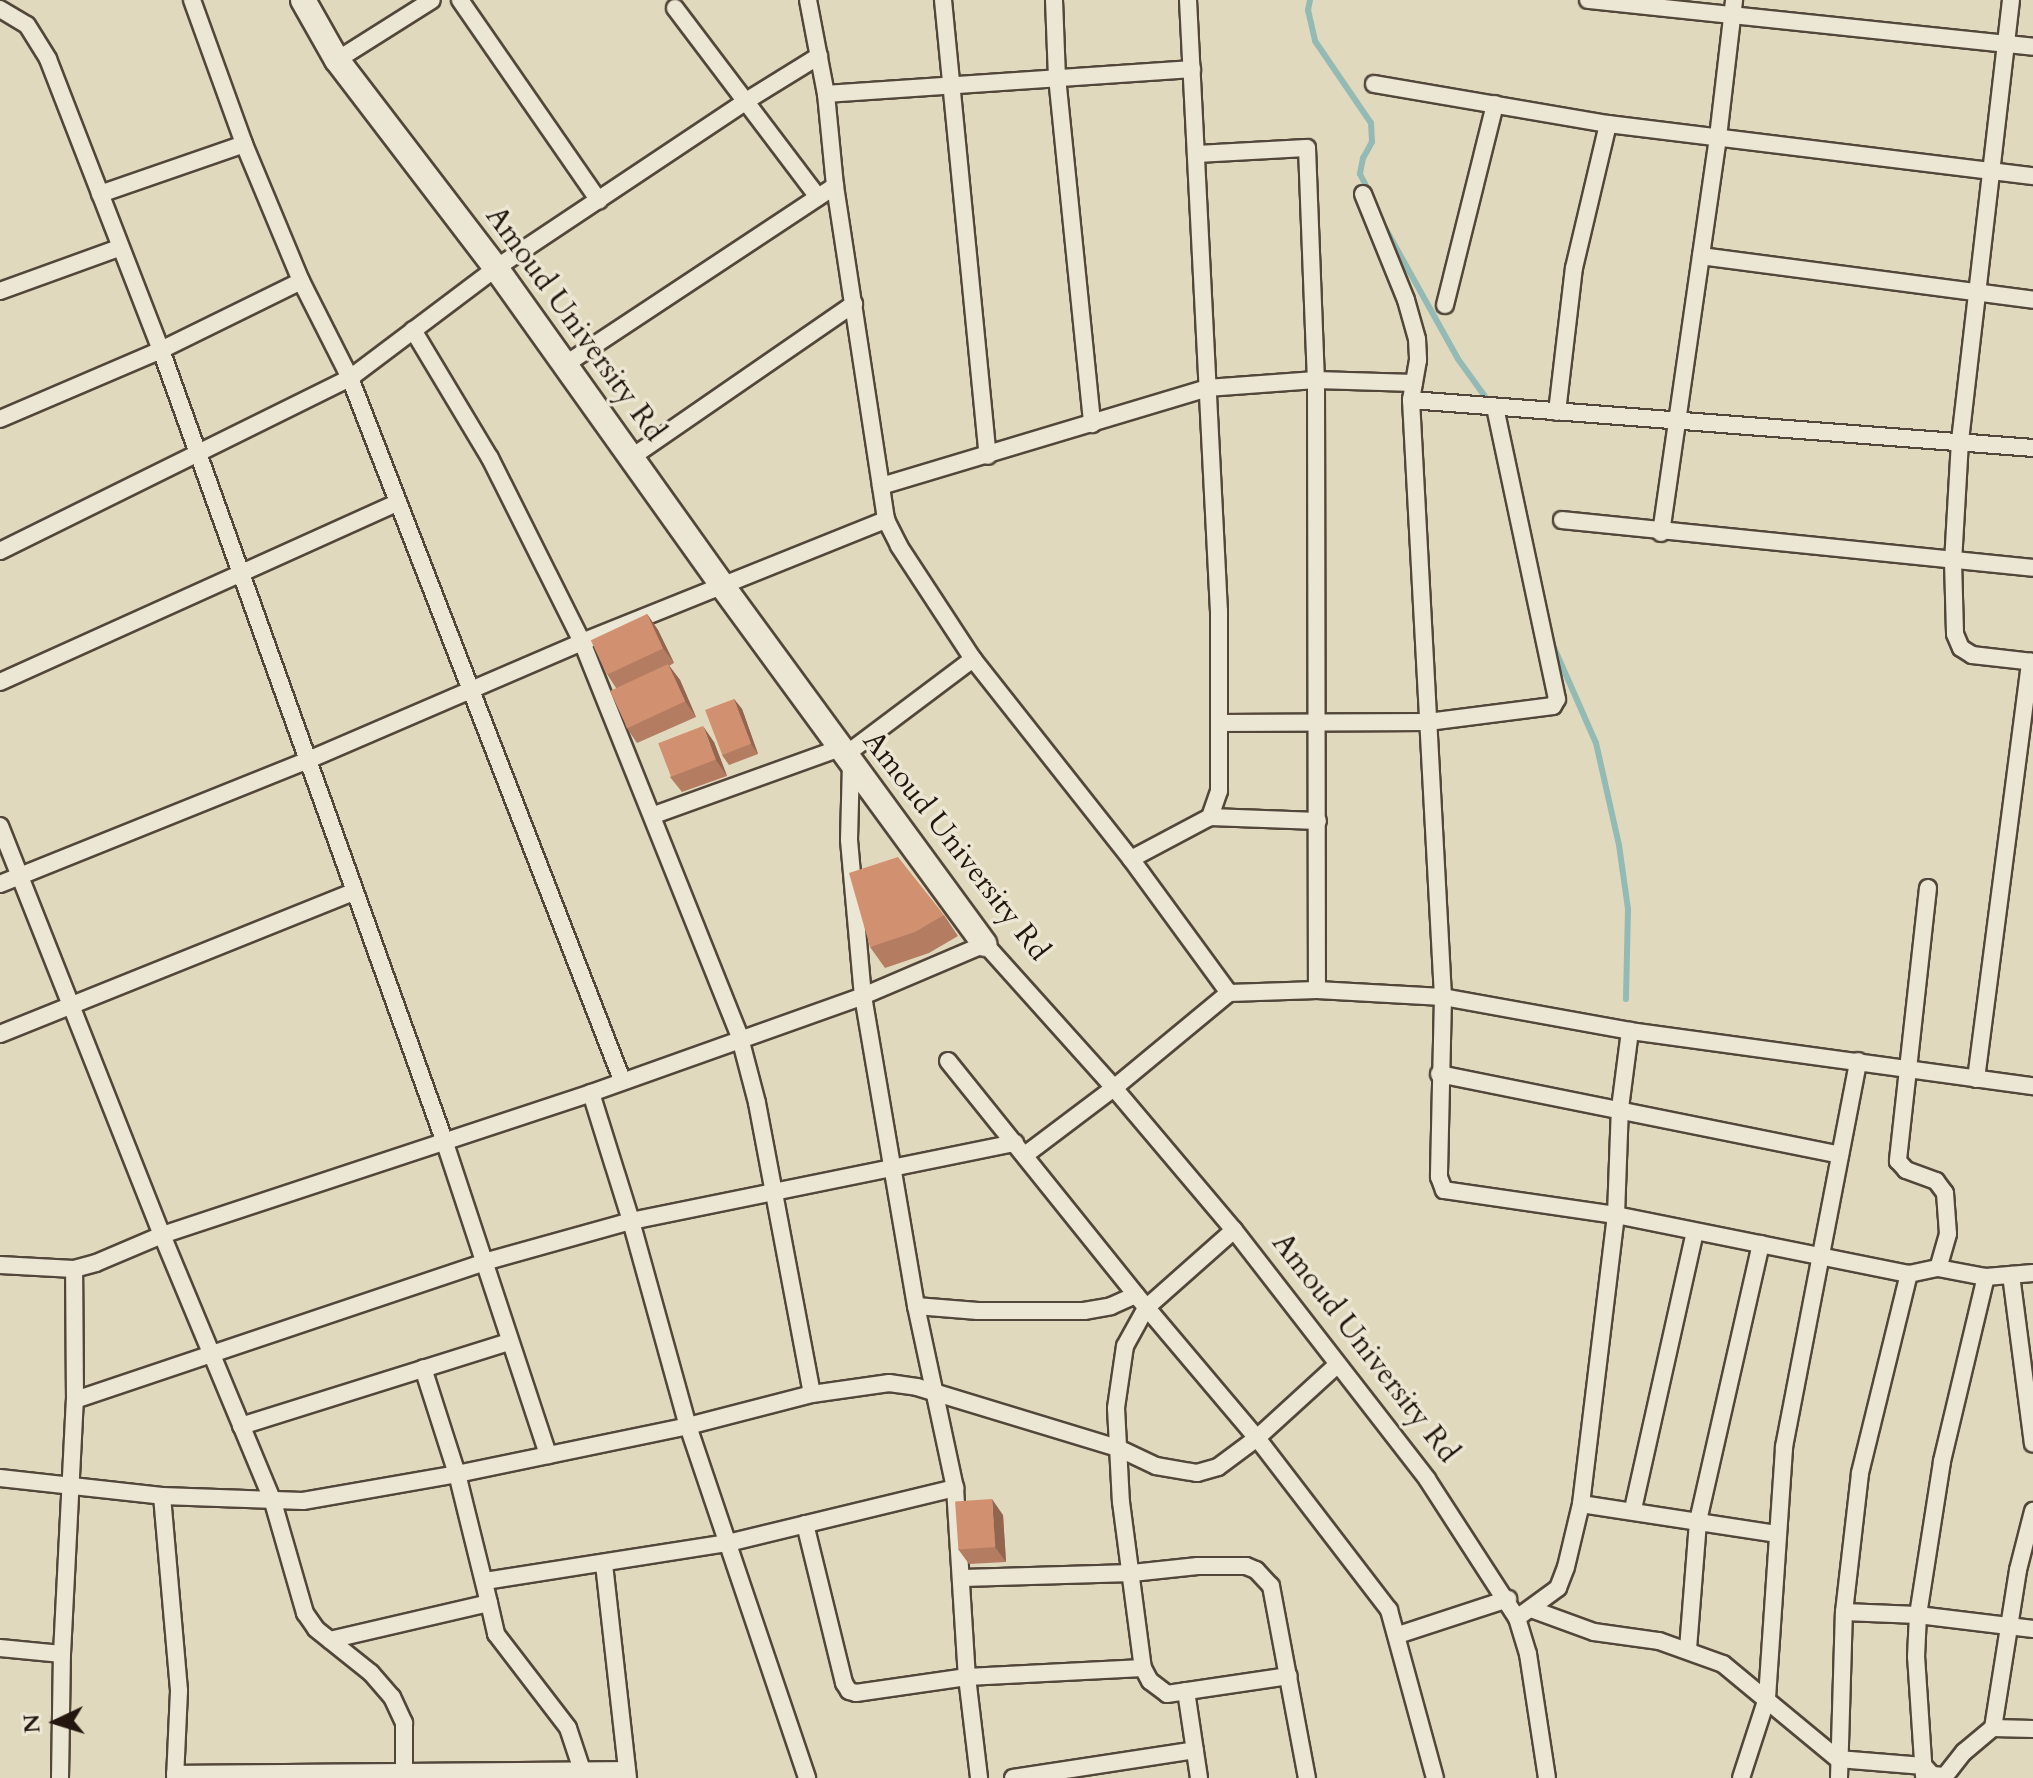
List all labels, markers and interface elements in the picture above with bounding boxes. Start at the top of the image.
street label: Amoud University Rd [478,199,672,449]
street label: Amoud University Rd [855,724,1057,968]
street label: Amoud University Rd [1264,1226,1466,1470]
north arrow [16,1682,96,1762]
text: N [16,1713,48,1734]

